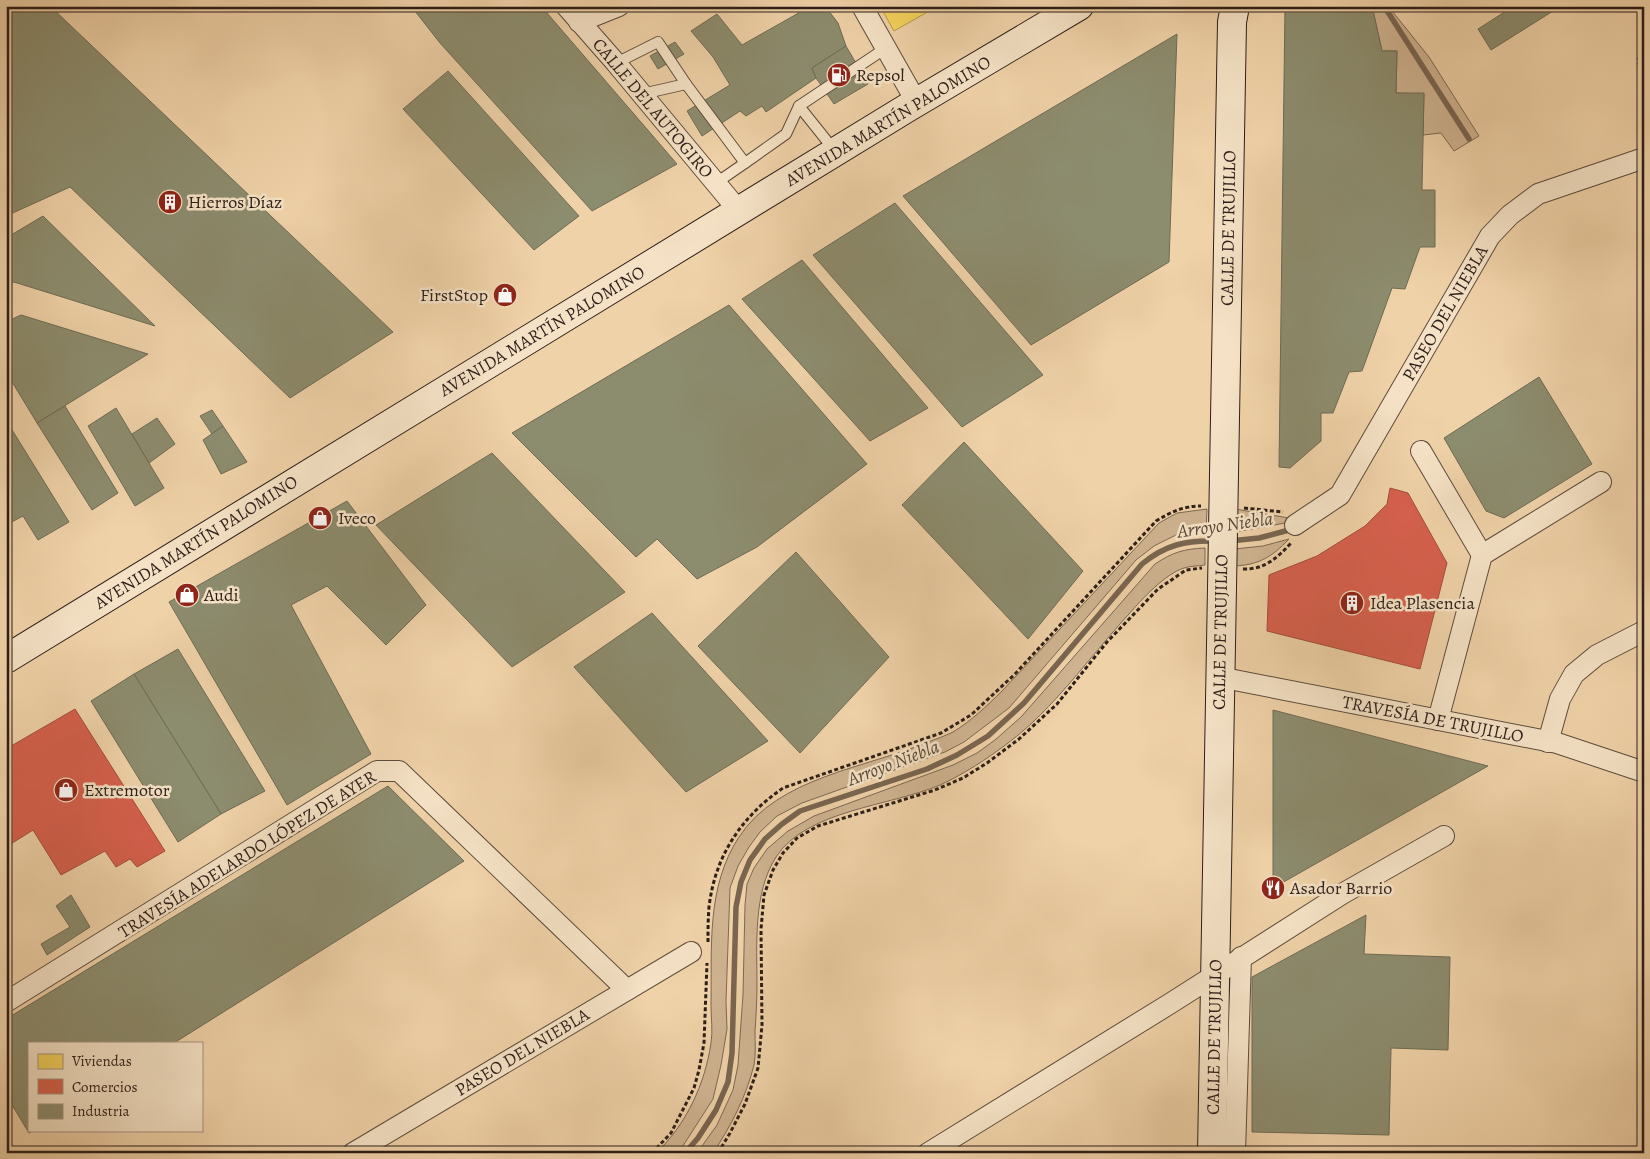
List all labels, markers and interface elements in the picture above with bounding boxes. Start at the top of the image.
street label: CALLE DEL AUTOGIRO [587,33,719,183]
street label: AVENIDA MARTÍN PALOMINO [780,50,995,192]
fuel station icon: Repsol [826,62,852,88]
place label: Repsol [856,63,905,87]
street label: CALLE DE TRUJILLO [1215,150,1241,306]
building icon: Hierros Díaz [157,189,183,215]
place label: Hierros Díaz [188,190,282,214]
street label: PASEO DEL NIEBLA [1396,240,1494,385]
street label: AVENIDA MARTÍN PALOMINO [434,260,649,402]
shop icon: FirstStop [492,282,518,308]
place label: FirstStop [420,283,488,307]
street label: AVENIDA MARTÍN PALOMINO [89,469,302,615]
shop icon: Iveco [307,505,333,531]
water label: Arroyo Niebla [1175,505,1275,545]
place label: Iveco [338,506,376,530]
street label: CALLE DE TRUJILLO [1207,554,1233,710]
shop icon: Audi [174,582,200,608]
place label: Audi [203,583,239,607]
building icon: Idea Plasencia [1339,590,1365,616]
place label: Idea Plasencia [1370,591,1475,615]
street label: TRAVESÍA DE TRUJILLO [1340,690,1526,748]
water label: Arroyo Niebla [843,733,943,793]
street label: TRAVESÍA ADELARDO LÓPEZ DE AYER [114,764,380,944]
shop icon: Extremotor [53,777,79,803]
place label: Extremotor [84,778,170,802]
restaurant icon: Asador Barrio [1260,875,1286,901]
place label: Asador Barrio [1289,876,1392,900]
street label: CALLE DE TRUJILLO [1201,959,1227,1115]
street label: PASEO DEL NIEBLA [450,1002,594,1102]
legend [28,1042,202,1132]
text: Viviendas [71,1051,132,1071]
text: Comercios [72,1077,137,1097]
text: Industria [72,1101,130,1121]

